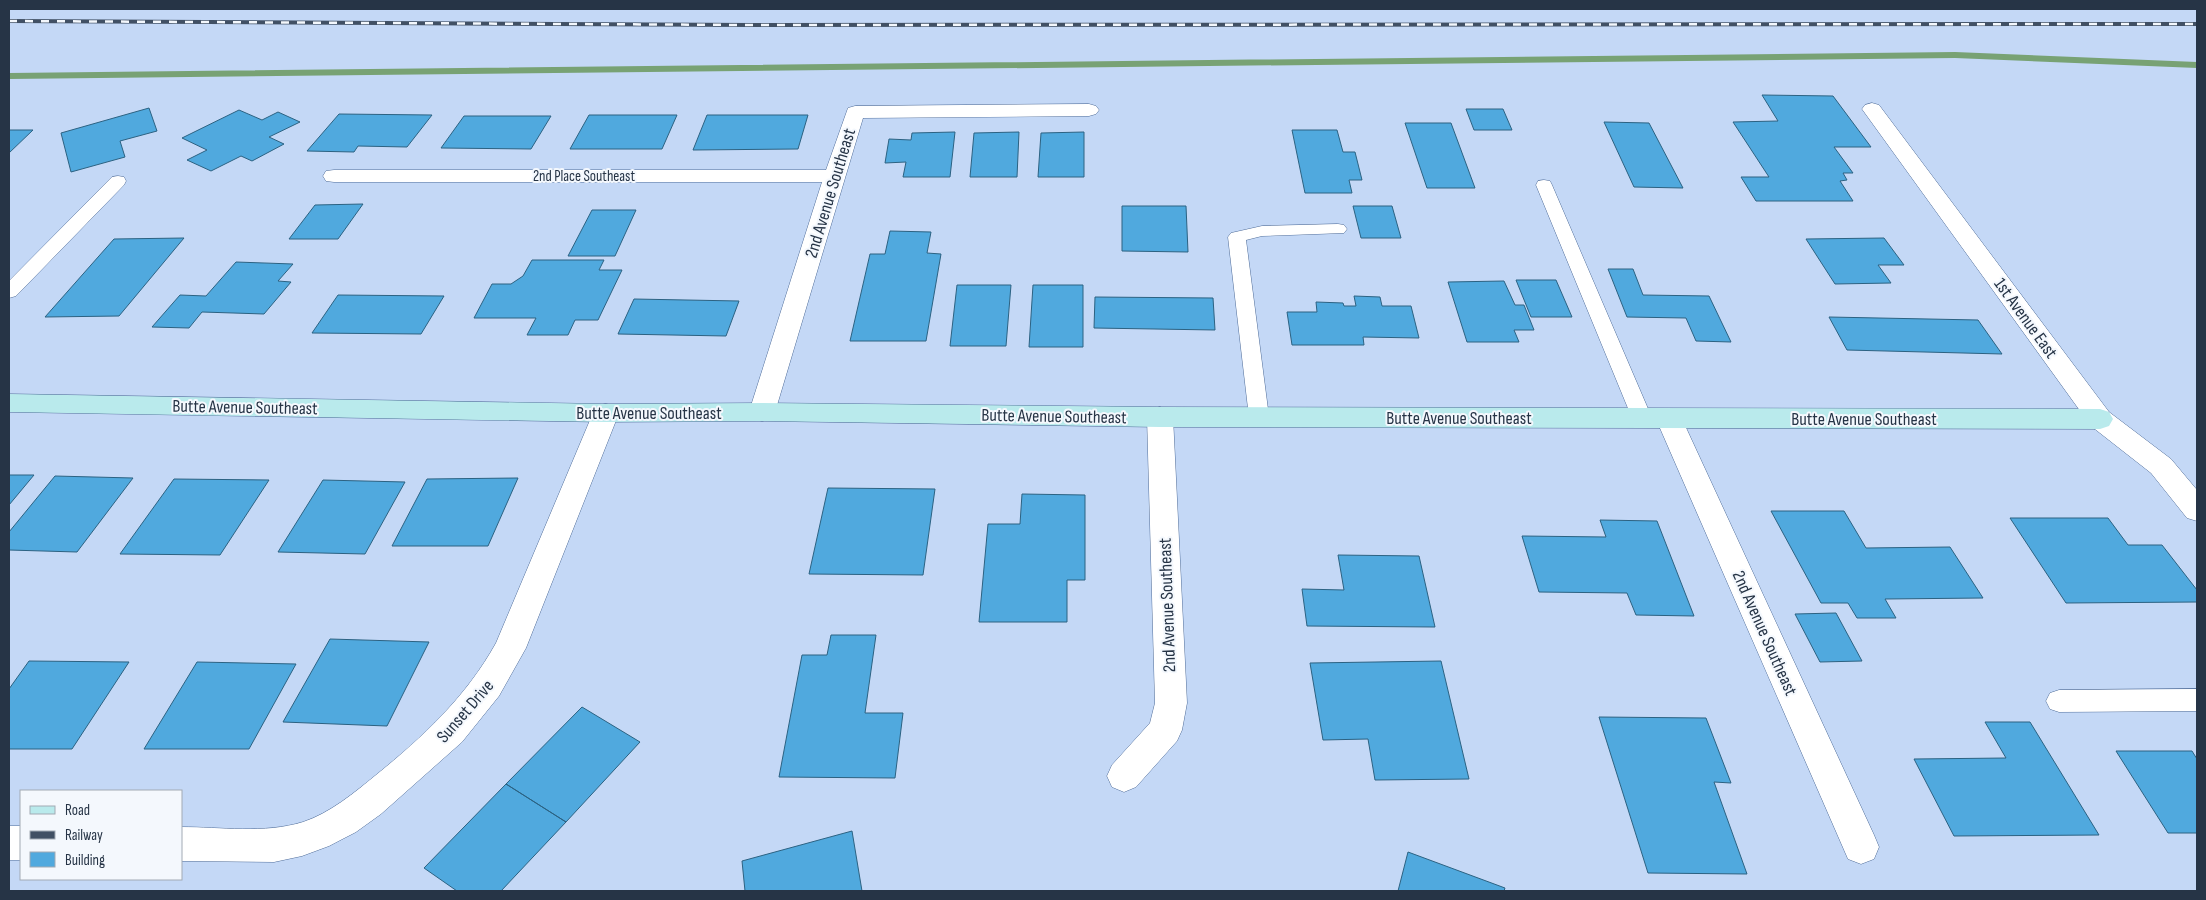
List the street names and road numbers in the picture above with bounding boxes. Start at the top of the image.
street label: 2nd Avenue Southeast [801,125,860,260]
street label: 2nd Place Southeast [533,167,635,186]
street label: 1st Avenue East [1989,274,2062,363]
street label: Butte Avenue Southeast [172,396,318,419]
street label: Butte Avenue Southeast [576,403,722,424]
street label: Butte Avenue Southeast [981,405,1127,428]
street label: Butte Avenue Southeast [1386,408,1532,429]
street label: Butte Avenue Southeast [1791,409,1937,430]
street label: 2nd Avenue Southeast [1155,537,1180,672]
street label: 2nd Avenue Southeast [1728,568,1802,699]
street label: Sunset Drive [432,676,498,747]

